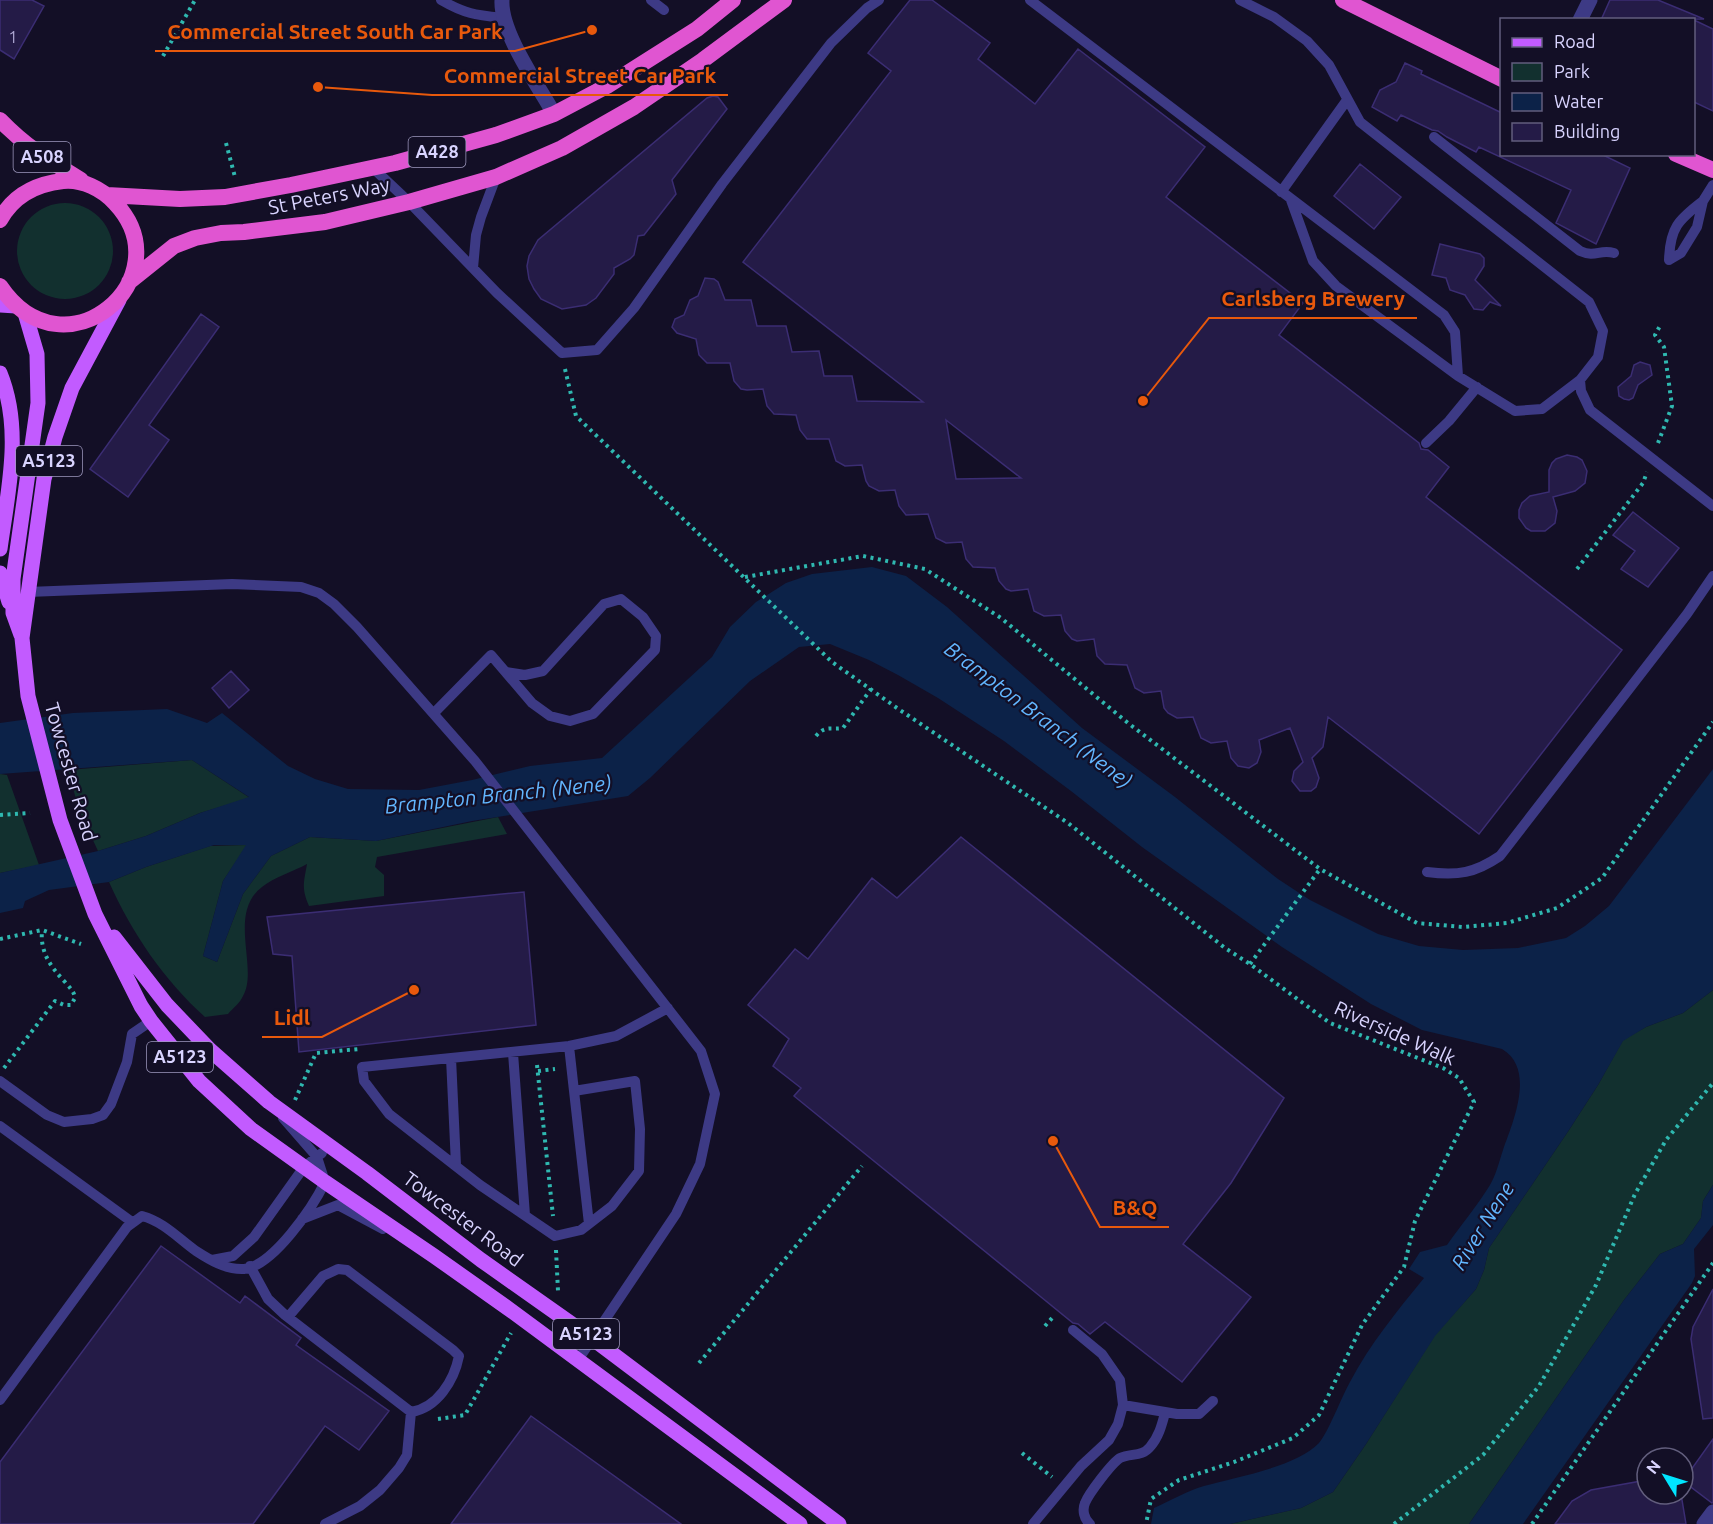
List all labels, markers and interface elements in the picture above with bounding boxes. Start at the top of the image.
callout: Commercial Street South Car Park [155,12,515,51]
legend [1500,18,1695,156]
text: Commercial Street South Car Park [167,19,503,43]
house number: 1 [8,28,18,46]
text: Road [1554,31,1596,51]
callout: Commercial Street Car Park [432,56,728,95]
text: Park [1554,61,1590,81]
text: Commercial Street Car Park [444,63,716,87]
text: Water [1554,91,1604,111]
text: Building [1554,121,1620,141]
road number: A428 [408,137,466,167]
road number: A508 [14,142,70,172]
street label: St Peters Way [266,172,392,219]
callout: Carlsberg Brewery [1209,279,1417,318]
text: Carlsberg Brewery [1221,286,1405,310]
road number: A5123 [16,446,82,476]
water label: Brampton Branch (Nene) [940,636,1137,792]
street label: Towcester Road [41,700,102,844]
water label: Brampton Branch (Nene) [383,770,612,818]
street label: Riverside Walk [1331,996,1459,1070]
callout: Lidl [262,998,322,1037]
text: Lidl [274,1005,310,1029]
road number: A5123 [147,1042,213,1072]
street label: Towcester Road [399,1166,527,1271]
water label: River Nene [1446,1177,1519,1274]
callout: B&Q [1100,1188,1169,1227]
text: B&Q [1113,1195,1157,1219]
road number: A5123 [553,1319,619,1349]
north arrow [1635,1446,1695,1506]
text: N [1642,1457,1664,1477]

